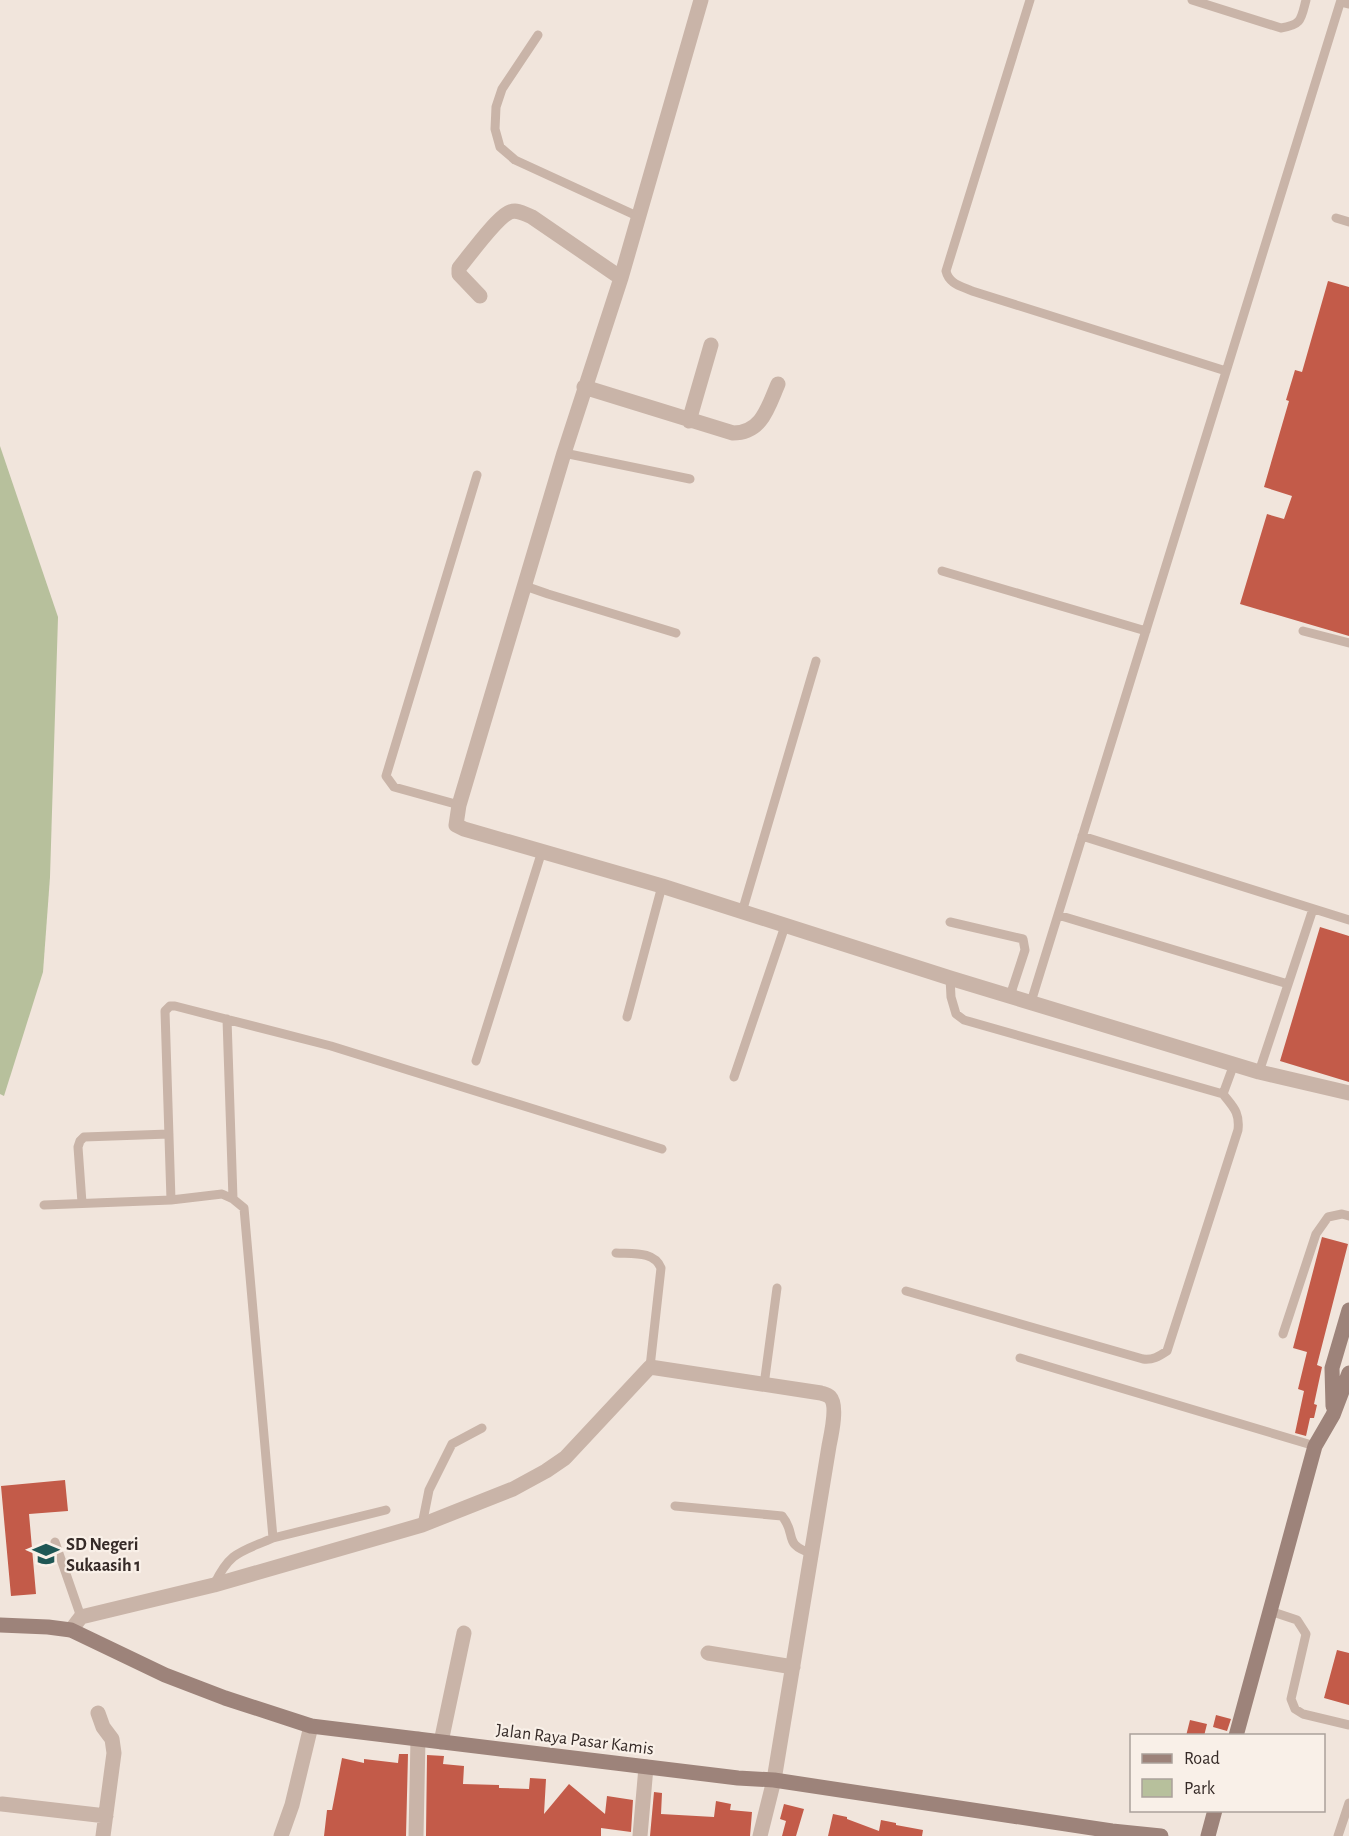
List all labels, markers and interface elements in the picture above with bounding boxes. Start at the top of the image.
place label: SD Negeri Sukaasih 1 [66,1536,141,1575]
school or university icon: SD Negeri Sukaasih 1 [31,1539,61,1569]
street label: Jalan Raya Pasar Kamis [495,1721,655,1759]
legend [1130,1734,1325,1812]
text: Road [1184,1750,1220,1768]
text: Park [1184,1780,1216,1798]

